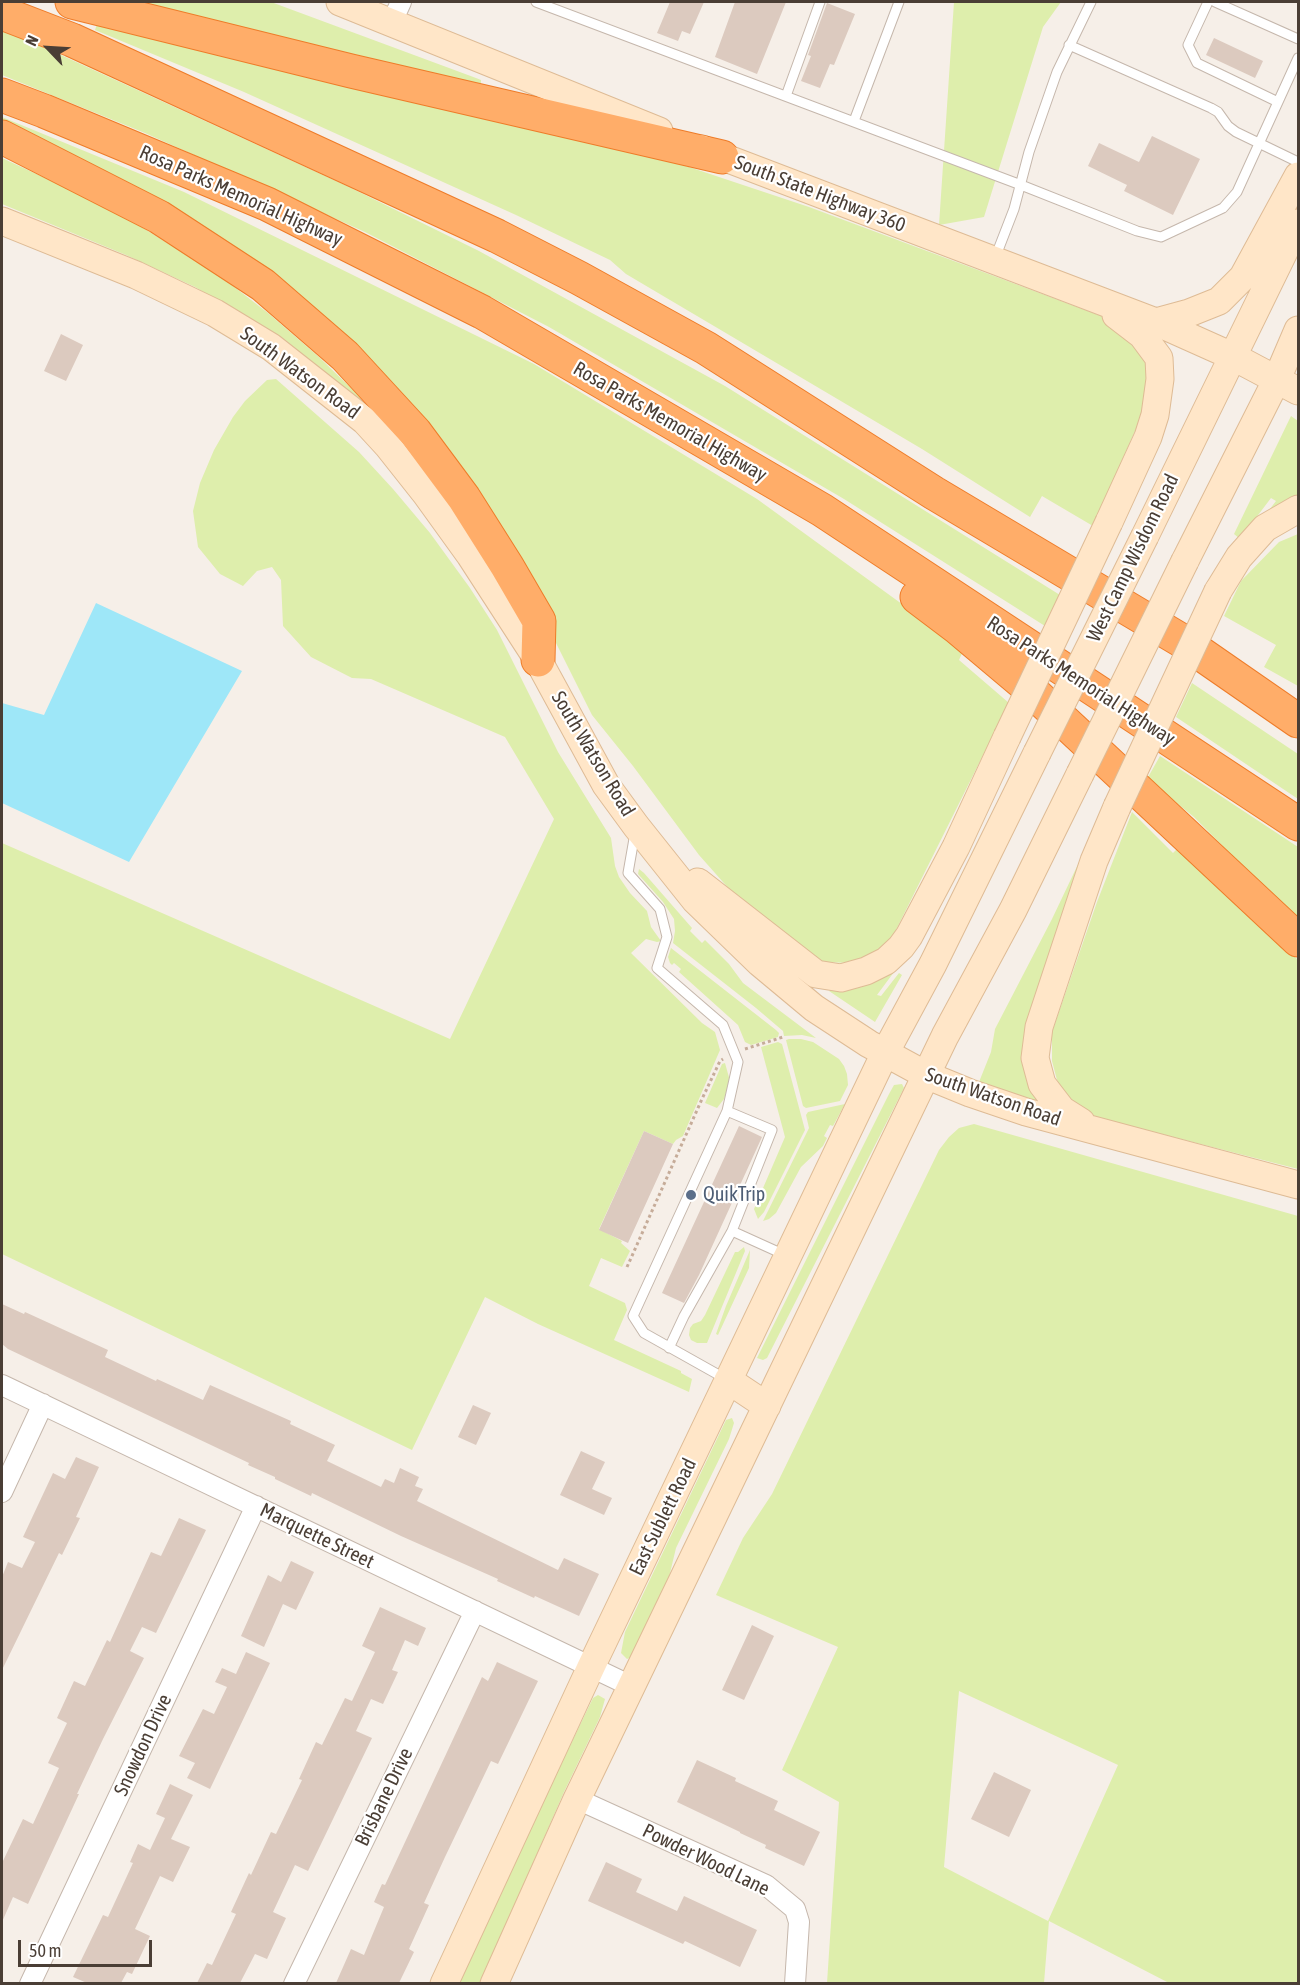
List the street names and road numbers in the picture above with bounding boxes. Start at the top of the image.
street label: Rosa Parks Memorial Highway [136,140,346,252]
street label: South State Highway 360 [731,150,909,238]
street label: South Watson Road [236,322,364,424]
street label: Rosa Parks Memorial Highway [569,357,771,487]
street label: West Camp Wisdom Road [1082,470,1184,646]
street label: Rosa Parks Memorial Highway [982,611,1180,751]
street label: South Watson Road [546,687,640,821]
street label: South Watson Road [922,1063,1064,1131]
street label: East Sublett Road [624,1454,702,1580]
street label: Marquette Street [256,1498,378,1574]
street label: Snowdon Drive [109,1690,177,1800]
street label: Brisbane Drive [350,1744,418,1850]
street label: Powder Wood Lane [639,1819,773,1901]

